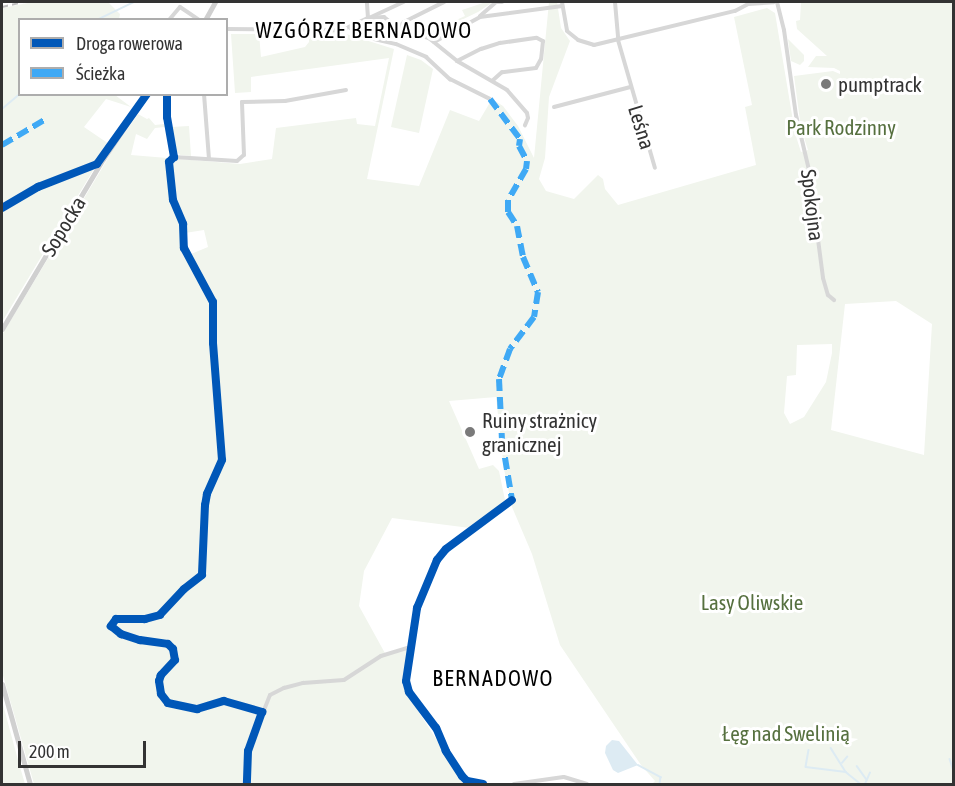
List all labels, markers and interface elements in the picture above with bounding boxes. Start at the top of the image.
legend [18,18,228,96]
district label: WZGÓRZE BERNADOWO [255,18,473,44]
text: Droga rowerowa [76,33,183,54]
text: Ścieżka [76,63,125,84]
place label: pumptrack [838,71,922,97]
marker: pumptrack [819,77,833,91]
street label: Leśna [623,102,661,152]
park label: Park Rodzinny [786,114,896,140]
street label: Spokojna [796,168,830,242]
street label: Sopocka [35,192,91,260]
place label: Ruiny strażnicy granicznej [482,407,597,457]
marker: Ruiny strażnicy granicznej [463,425,477,439]
park label: Lasy Oliwskie [701,589,803,615]
district label: BERNADOWO [432,666,554,692]
park label: Łęg nad Swelinią [722,720,850,746]
scale bar [21,729,148,767]
text: 200 m [29,741,70,762]

